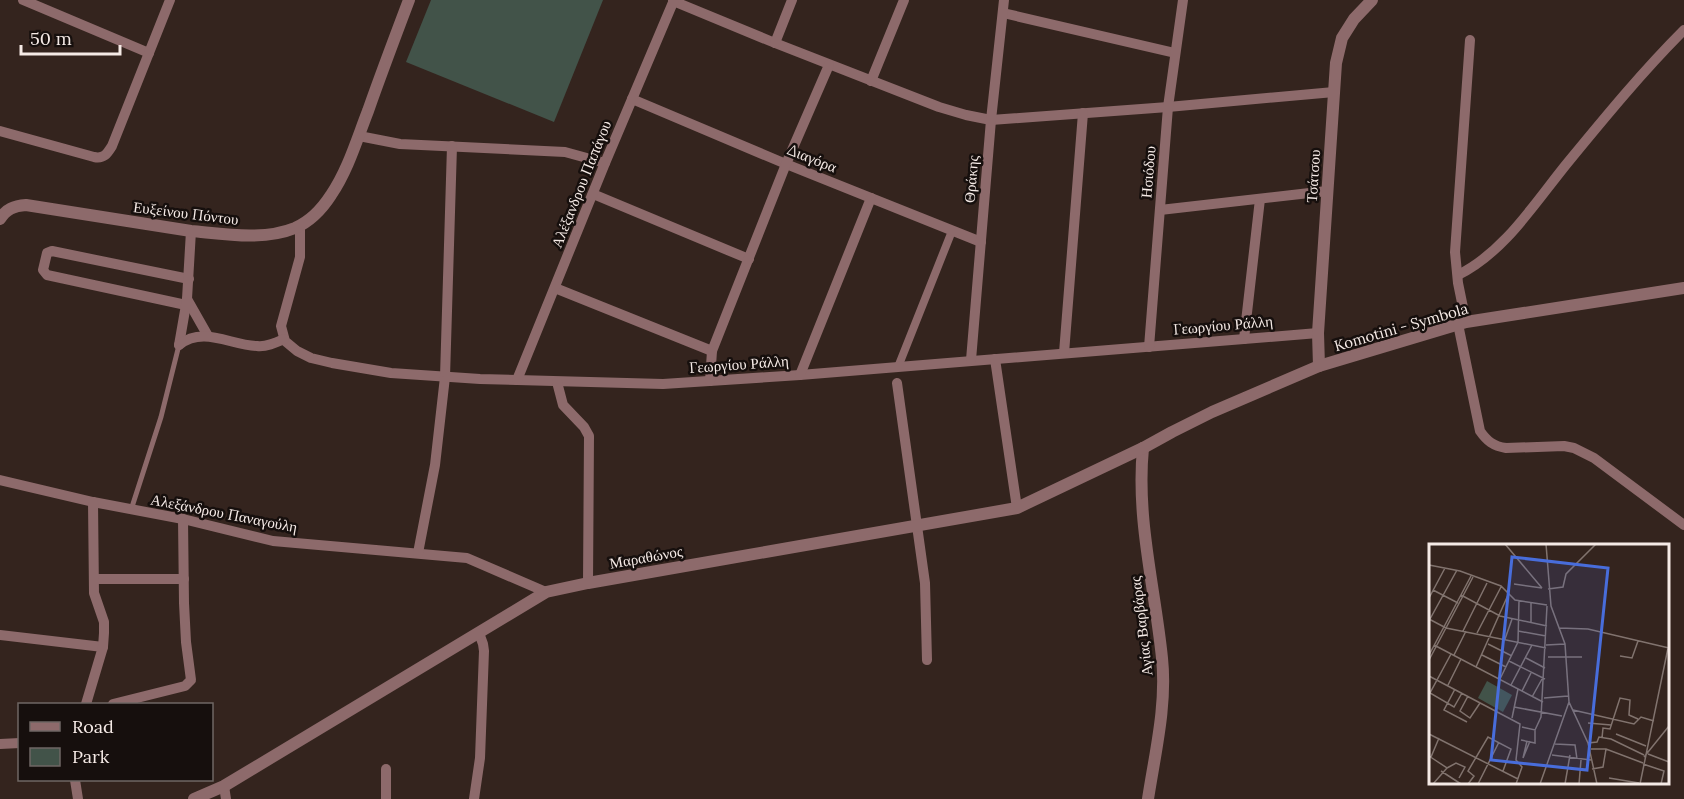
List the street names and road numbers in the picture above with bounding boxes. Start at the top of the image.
street label: Αλέξανδρου Παπάγου [547,117,615,251]
street label: Διαγόρα [784,139,840,177]
street label: Ησιόδου [1136,145,1160,199]
street label: Τσάτσου [1302,149,1324,203]
street label: Θράκης [959,154,983,204]
street label: Ευξείνου Πόντου [132,197,240,229]
street label: Komotini - Symbola [1332,299,1470,355]
street label: Γεωργίου Ράλλη [1172,311,1274,339]
street label: Γεωργίου Ράλλη [689,351,790,377]
street label: Αλεξάνδρου Παναγούλη [149,489,299,537]
street label: Μαραθώνος [608,541,684,573]
street label: Αγίας Βαρβάρας [1125,575,1157,677]

